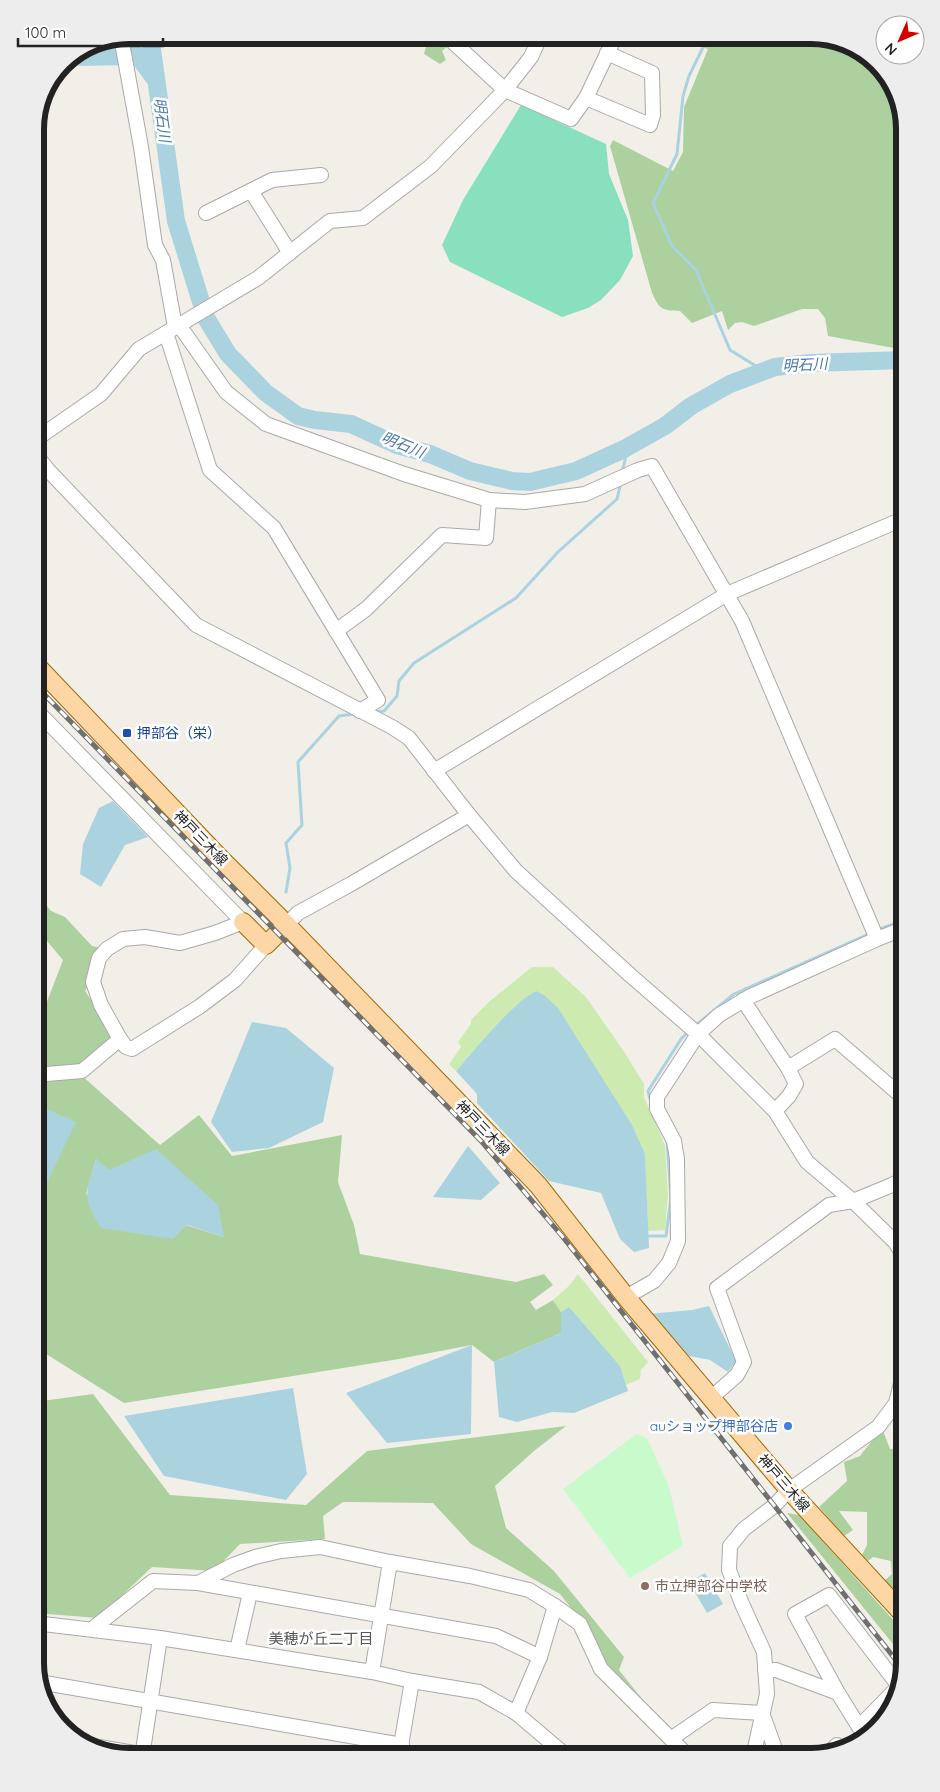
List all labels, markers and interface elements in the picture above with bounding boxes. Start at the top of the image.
scale bar [18,15,162,47]
north arrow [875,15,925,65]
text: 100 m [25,23,66,42]
text: N [881,39,901,59]
water label: 明石川 [150,96,175,146]
water label: 明石川 [782,354,830,375]
water label: 明石川 [379,427,429,463]
place label: 押部谷（栄） [137,724,221,742]
marker: 押部谷（栄） [121,727,133,739]
street label: 神戸三木線 [170,807,232,869]
street label: 神戸三木線 [452,1097,514,1159]
place label: auショップ押部谷店 [650,1417,778,1435]
marker: auショップ押部谷店 [782,1420,794,1432]
street label: 神戸三木線 [754,1451,814,1515]
place label: 市立押部谷中学校 [655,1577,767,1595]
marker: 市立押部谷中学校 [639,1580,651,1592]
district label: 美穂が丘二丁目 [268,1629,374,1648]

